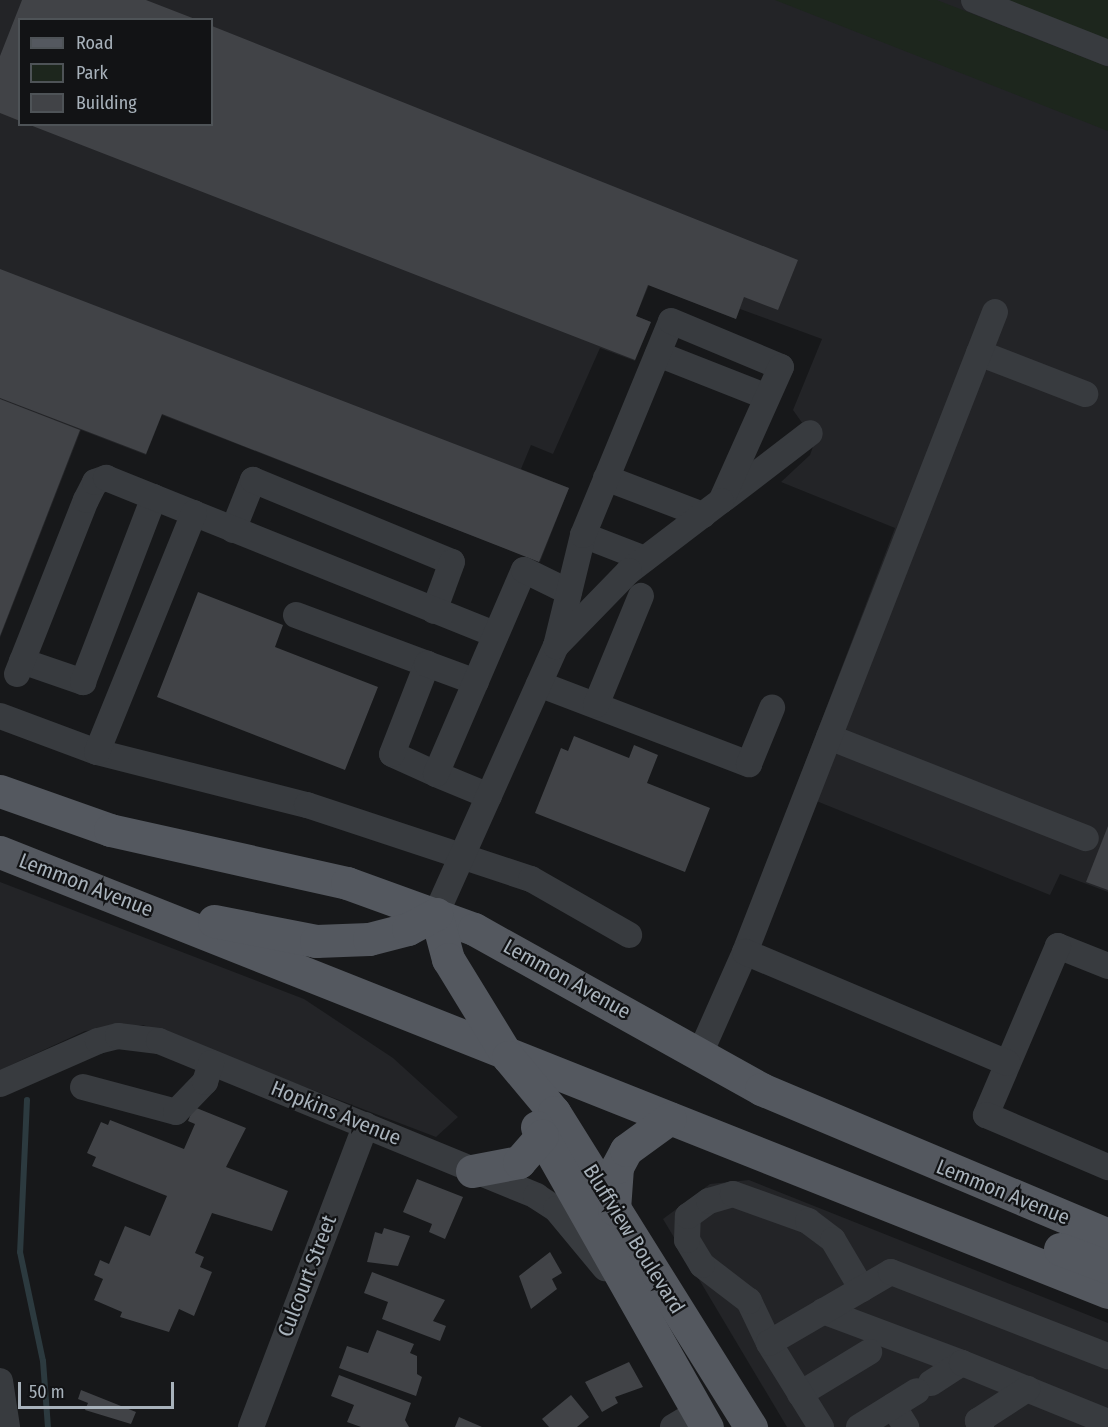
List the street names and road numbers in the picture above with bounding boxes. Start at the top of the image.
street label: Lemmon Avenue [15,848,157,922]
street label: Lemmon Avenue [499,934,635,1024]
street label: Hopkins Avenue [267,1075,405,1151]
street label: Lemmon Avenue [933,1154,1073,1230]
street label: Bluffview Boulevard [578,1160,690,1318]
street label: Culcourt Street [272,1212,342,1340]

